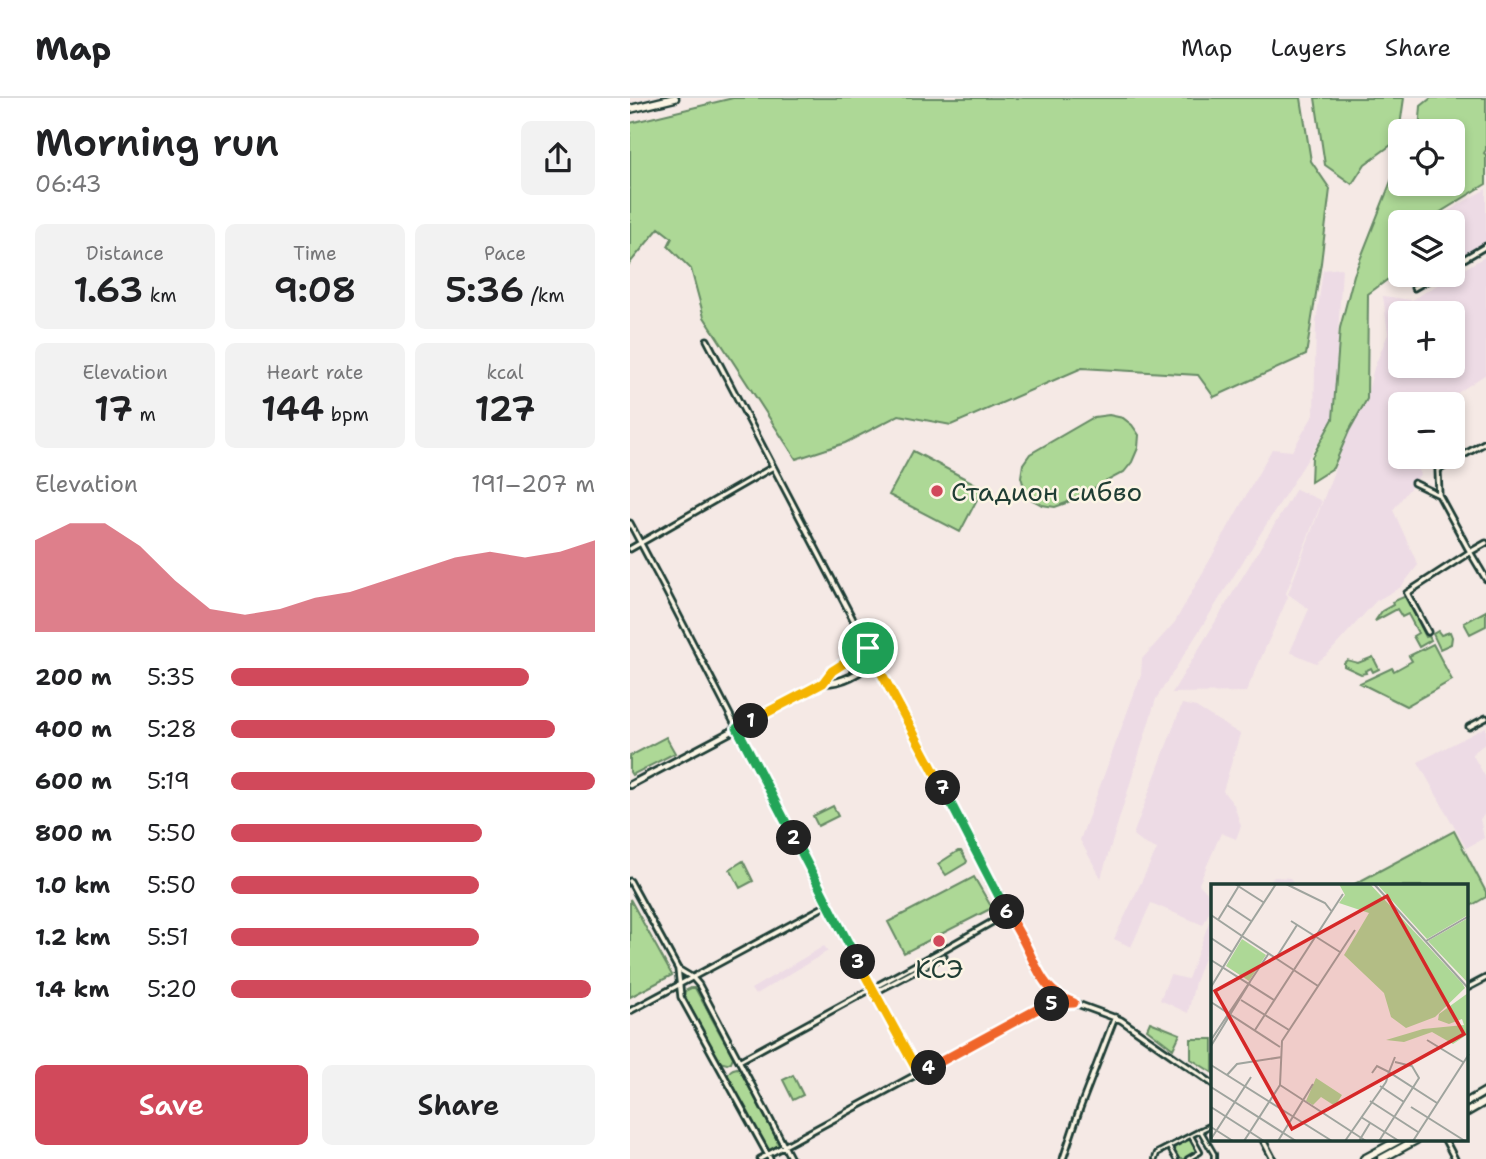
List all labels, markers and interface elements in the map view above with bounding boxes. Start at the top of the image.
text: Map [35,26,111,71]
text: Map [1181,32,1232,64]
text: Layers [1270,32,1347,64]
text: Share [1385,32,1451,64]
text: Morning run [35,117,279,168]
map controls [1388,119,1465,469]
button: locate [1388,119,1465,196]
button: share [521,121,595,195]
text: 06:43 [35,169,102,199]
button: layers [1388,210,1465,287]
text: Distance [86,241,164,266]
text: Time [293,241,337,266]
text: Pace [484,241,526,266]
text: 1.63 [73,266,143,313]
text: 9:08 [274,266,356,313]
text: 5:36 [445,266,524,313]
text: km [143,283,177,308]
text: /km [524,283,565,308]
button: + [1388,301,1465,378]
text: Elevation [82,360,168,385]
text: Heart rate [267,360,363,385]
text: kcal [487,360,523,385]
text: 17 [94,385,133,432]
text: 144 [261,385,324,432]
text: 127 [474,385,536,432]
button: − [1388,392,1465,469]
text: m [133,402,156,427]
text: bpm [324,402,369,427]
text: Elevation [35,469,138,499]
text: 191–207 m [471,469,595,499]
place label: Стадион сибво [951,474,1142,509]
marker: Стадион сибво [929,483,945,499]
pin [838,618,898,678]
icon: arrive [849,629,887,667]
text: 200 m [35,662,112,692]
text: 5:35 [147,662,195,692]
pin: 1 [734,704,768,738]
text: 1 [746,708,755,733]
text: 400 m [35,714,112,744]
text: 5:28 [147,714,197,744]
text: 600 m [35,766,112,796]
text: 5:19 [147,766,190,796]
pin: 7 [926,770,960,806]
text: 7 [936,775,949,800]
text: 800 m [35,818,112,848]
text: 5:50 [147,818,196,848]
pin: 2 [776,820,812,856]
text: 2 [787,825,800,850]
text: 1.0 km [35,870,110,900]
text: 5:50 [147,870,196,900]
inset map [1211,884,1468,1142]
pin: 6 [990,894,1024,930]
text: 6 [1000,899,1013,924]
text: 1.2 km [35,922,111,952]
text: 5:51 [147,922,189,952]
marker: КСЭ [931,933,947,949]
pin: 3 [840,944,876,980]
text: 3 [851,949,864,974]
place label: КСЭ [915,951,964,986]
text: 1.4 km [35,974,109,1004]
text: 5:20 [147,974,197,1004]
pin: 5 [1034,986,1070,1021]
text: 5 [1046,991,1057,1016]
pin: 4 [912,1051,946,1086]
text: 4 [922,1055,935,1080]
button: Save [35,1065,308,1145]
button: Share [322,1065,595,1145]

